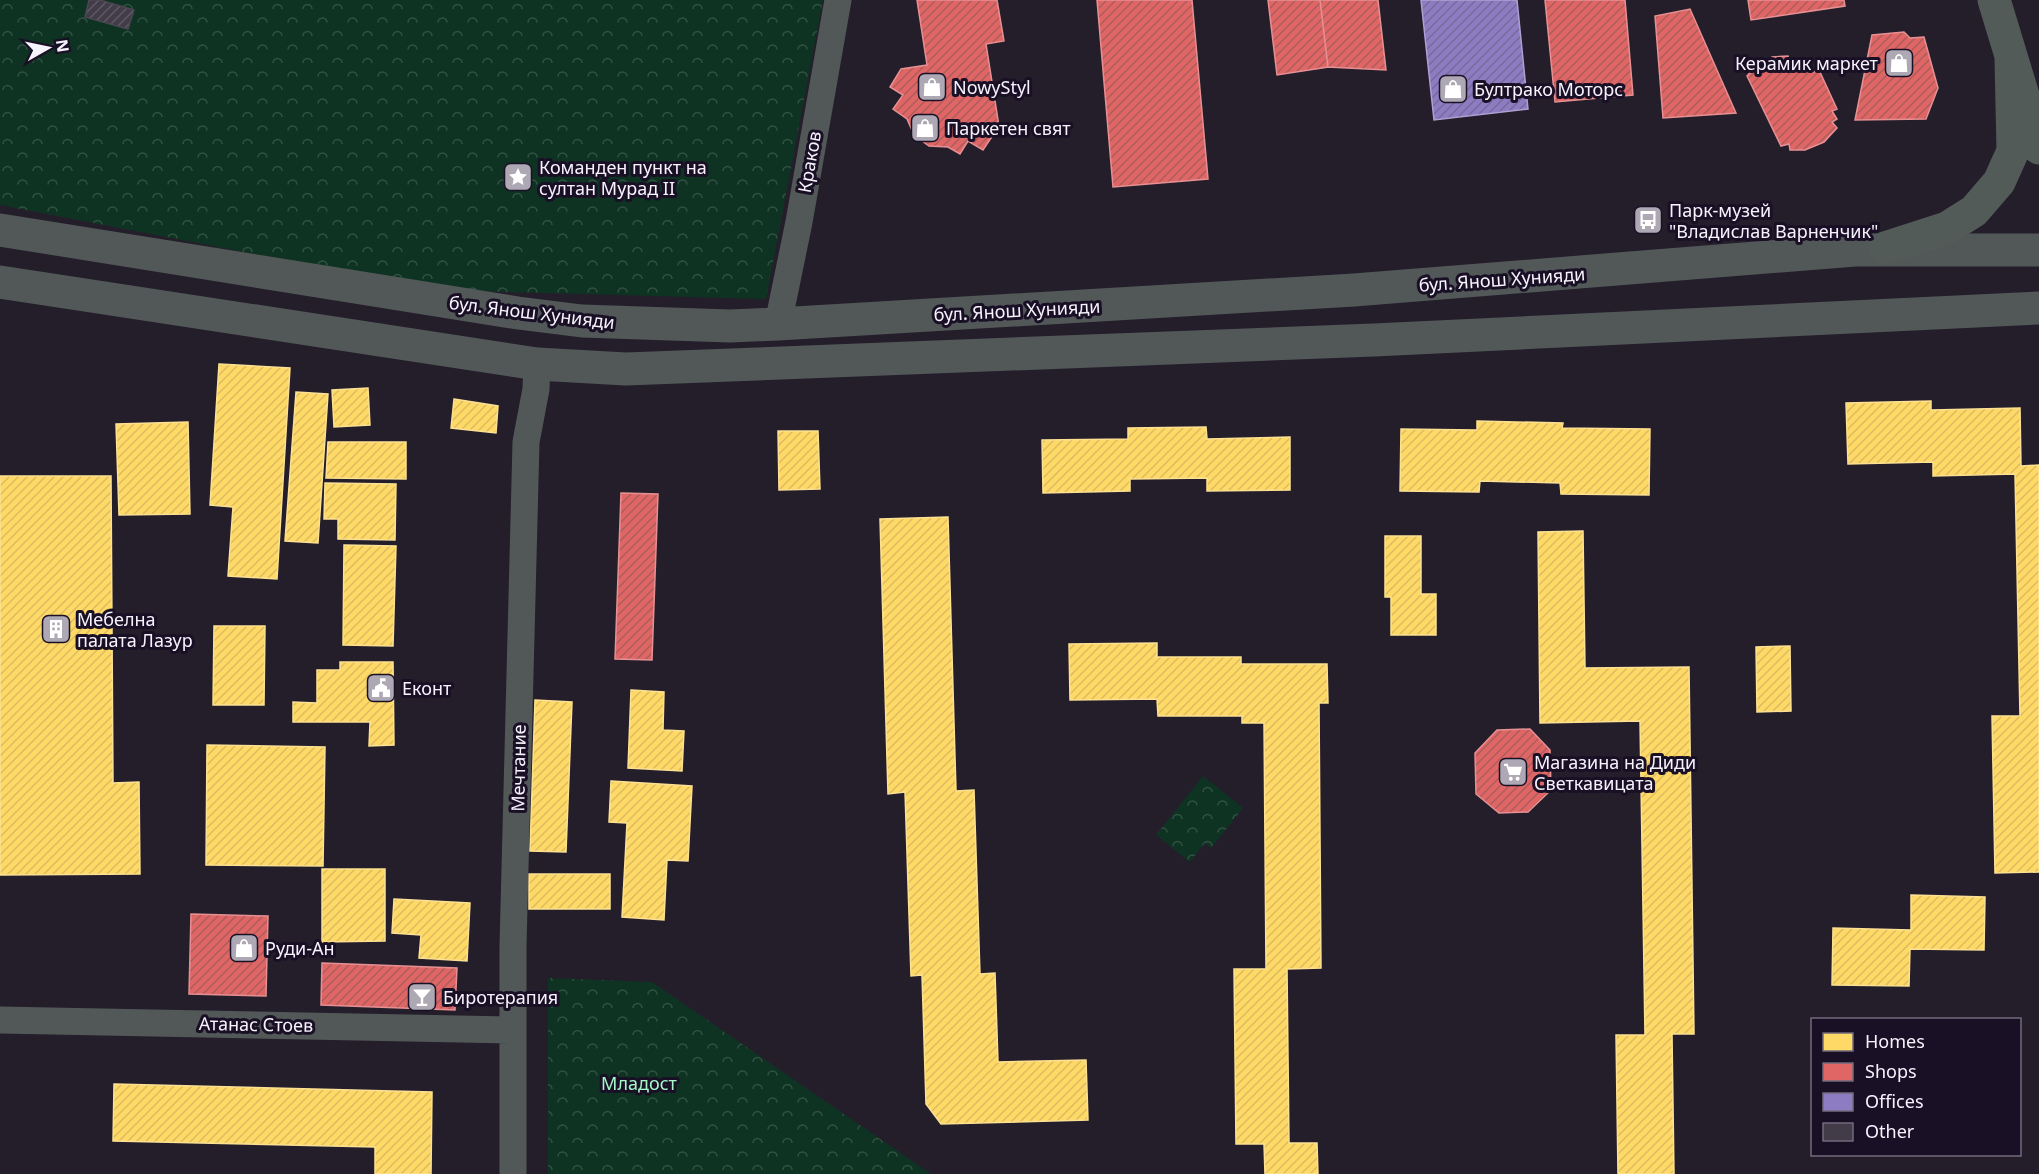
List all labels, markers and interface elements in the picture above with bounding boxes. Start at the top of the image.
north arrow [18,18,78,78]
text: N [51,38,75,54]
shop icon: Керамик маркет [1883,47,1915,79]
place label: Керамик маркет [1735,51,1879,75]
shop icon: NowyStyl [916,71,948,103]
shop icon: Бултрако Моторс [1437,73,1469,105]
place label: NowyStyl [953,75,1031,99]
place label: Бултрако Моторс [1474,77,1623,101]
shop icon: Паркетен свят [909,112,941,144]
place label: Паркетен свят [946,116,1071,140]
street label: Краков [792,129,826,195]
place label: Команден пункт на султан Мурад II [539,155,707,200]
place icon: Команден пункт на султан Мурад II [502,161,534,193]
place label: Парк-музей "Владислав Варненчик" [1669,198,1878,243]
bus stop icon: Парк-музей "Владислав Варненчик" [1632,204,1664,236]
street label: бул. Янош Хунияди [1418,261,1586,297]
street label: бул. Янош Хунияди [448,290,616,334]
street label: бул. Янош Хунияди [933,294,1101,326]
place label: Мебелна палата Лазур [77,607,193,652]
building icon: Мебелна палата Лазур [40,613,72,645]
public building icon: Еконт [365,672,397,704]
place label: Еконт [402,676,452,700]
street label: Мечтание [505,724,531,812]
place label: Магазина на Диди Светкавицата [1534,750,1696,795]
supermarket icon: Магазина на Диди Светкавицата [1497,756,1529,788]
shop icon: Руди-Ан [228,932,260,964]
place label: Руди-Ан [265,936,335,960]
bar icon: Биротерапия [406,981,438,1013]
place label: Биротерапия [443,985,558,1009]
street label: Атанас Стоев [199,1011,313,1037]
legend [1811,1018,2021,1156]
text: Homes [1865,1029,1925,1053]
text: Shops [1865,1059,1917,1083]
park label: Младост [601,1071,678,1095]
text: Offices [1865,1089,1924,1113]
text: Other [1865,1119,1915,1143]

